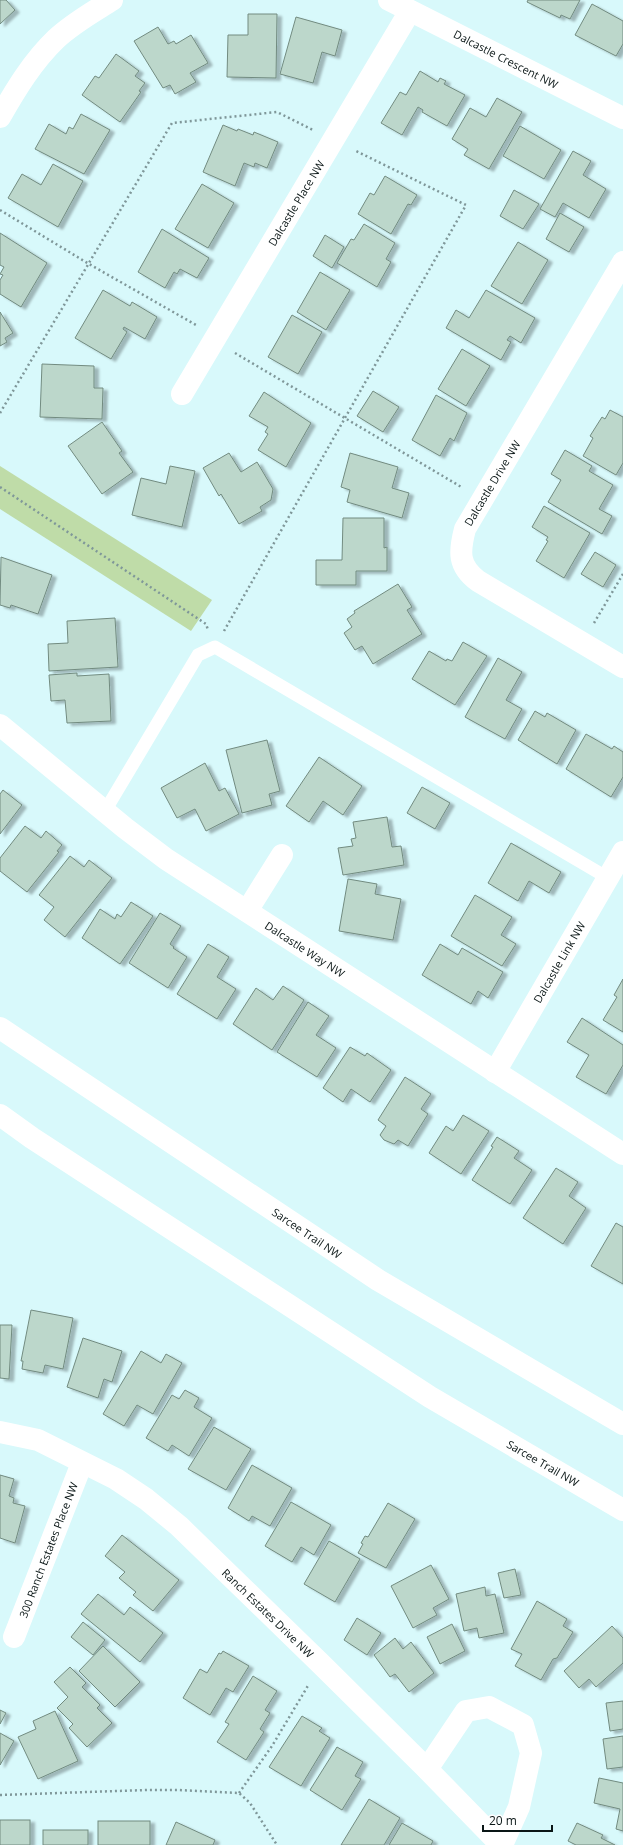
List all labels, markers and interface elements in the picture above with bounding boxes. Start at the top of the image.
street label: Dalcastle Crescent NW [451,26,561,92]
street label: Dalcastle Place NW [264,157,328,249]
street label: Dalcastle Drive NW [460,437,524,529]
street label: Dalcastle Way NW [262,918,348,980]
street label: Dalcastle Link NW [530,919,588,1005]
street label: Sarcee Trail NW [269,1204,345,1262]
street label: Sarcee Trail NW [504,1436,582,1490]
street label: 300 Ranch Estates Place NW [15,1480,81,1620]
street label: Ranch Estates Drive NW [219,1565,317,1661]
scale bar [483,1807,552,1833]
text: 20 m [489,1812,517,1829]

